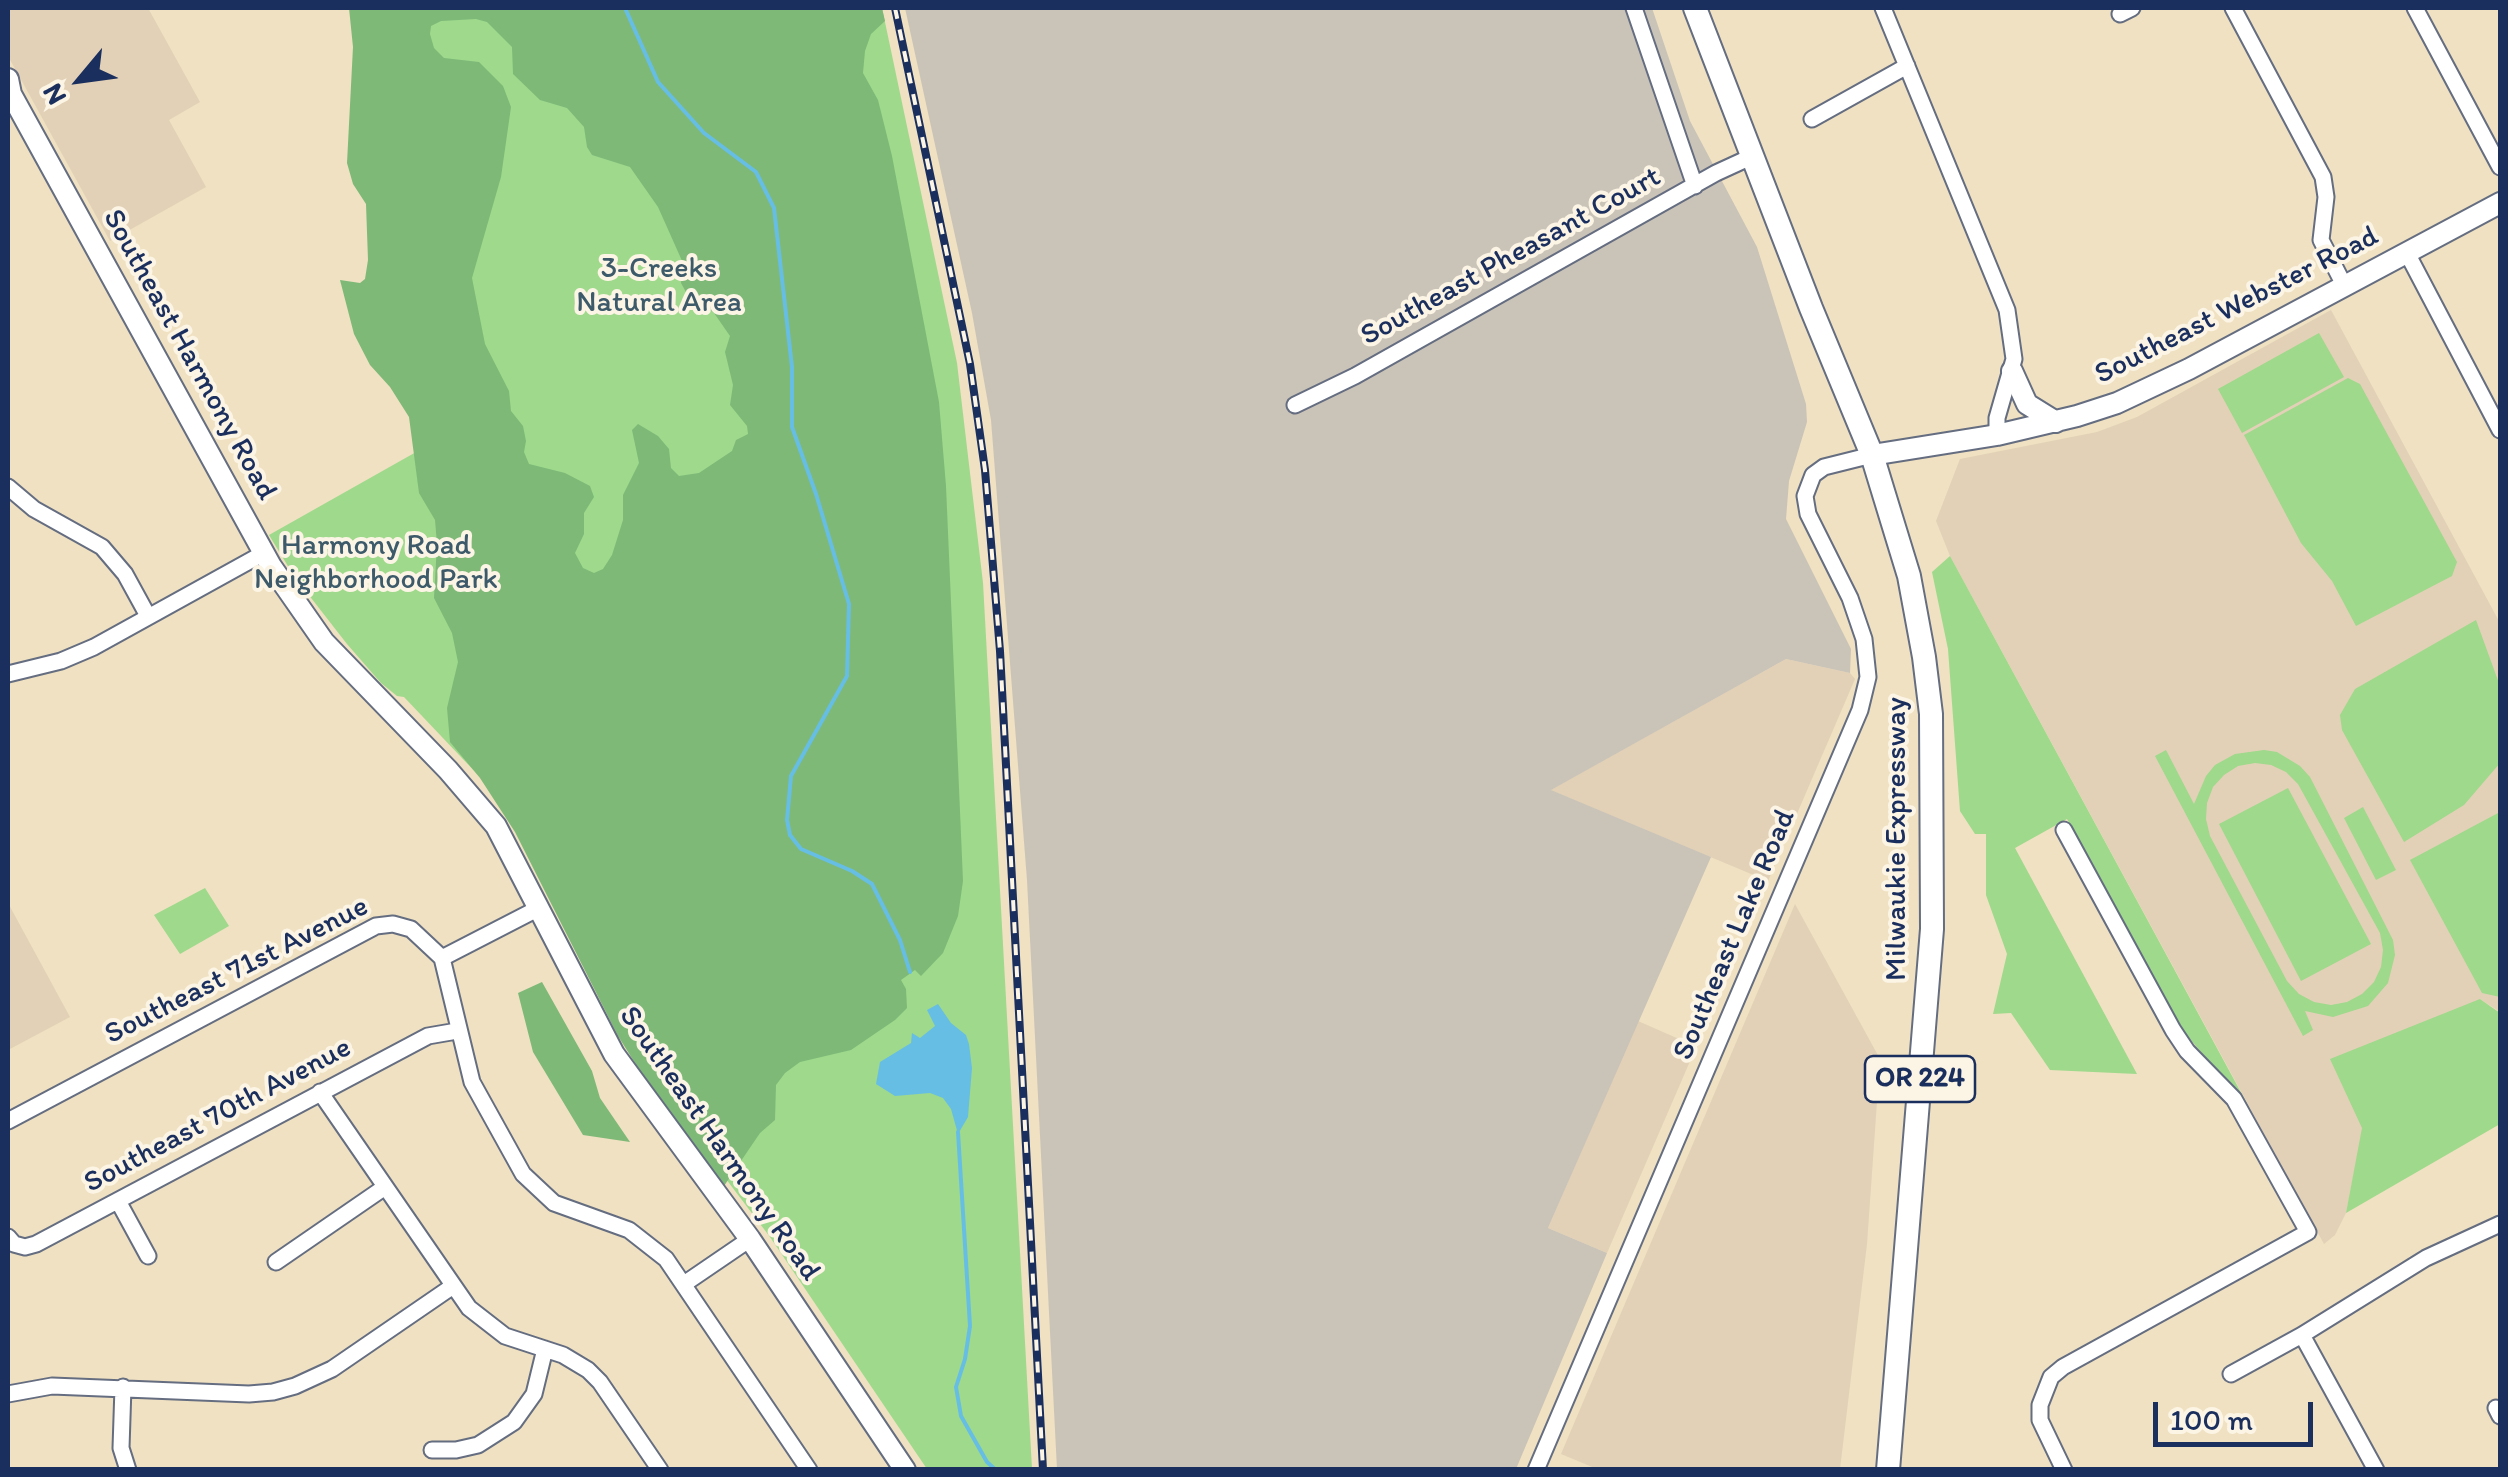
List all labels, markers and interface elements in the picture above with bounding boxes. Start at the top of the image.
north arrow [30,30,130,130]
text: N [34,78,73,111]
street label: Southeast Pheasant Court [1355,159,1667,355]
street label: Southeast Harmony Road [94,203,284,507]
street label: Southeast Webster Road [2089,219,2385,393]
park label: 3-Creeks Natural Area [576,251,742,322]
park label: Harmony Road Neighborhood Park [254,528,498,598]
street label: Milwaukie Expressway [1879,697,1915,981]
street label: Southeast Lake Road [1666,804,1804,1066]
street label: Southeast 71st Avenue [99,889,375,1053]
street label: Southeast Harmony Road [610,1000,828,1288]
street label: Southeast 70th Avenue [78,1030,358,1202]
road number: OR 224 [1865,1056,1975,1102]
scale bar [2158,1382,2318,1444]
text: 100 m [2170,1401,2253,1438]

